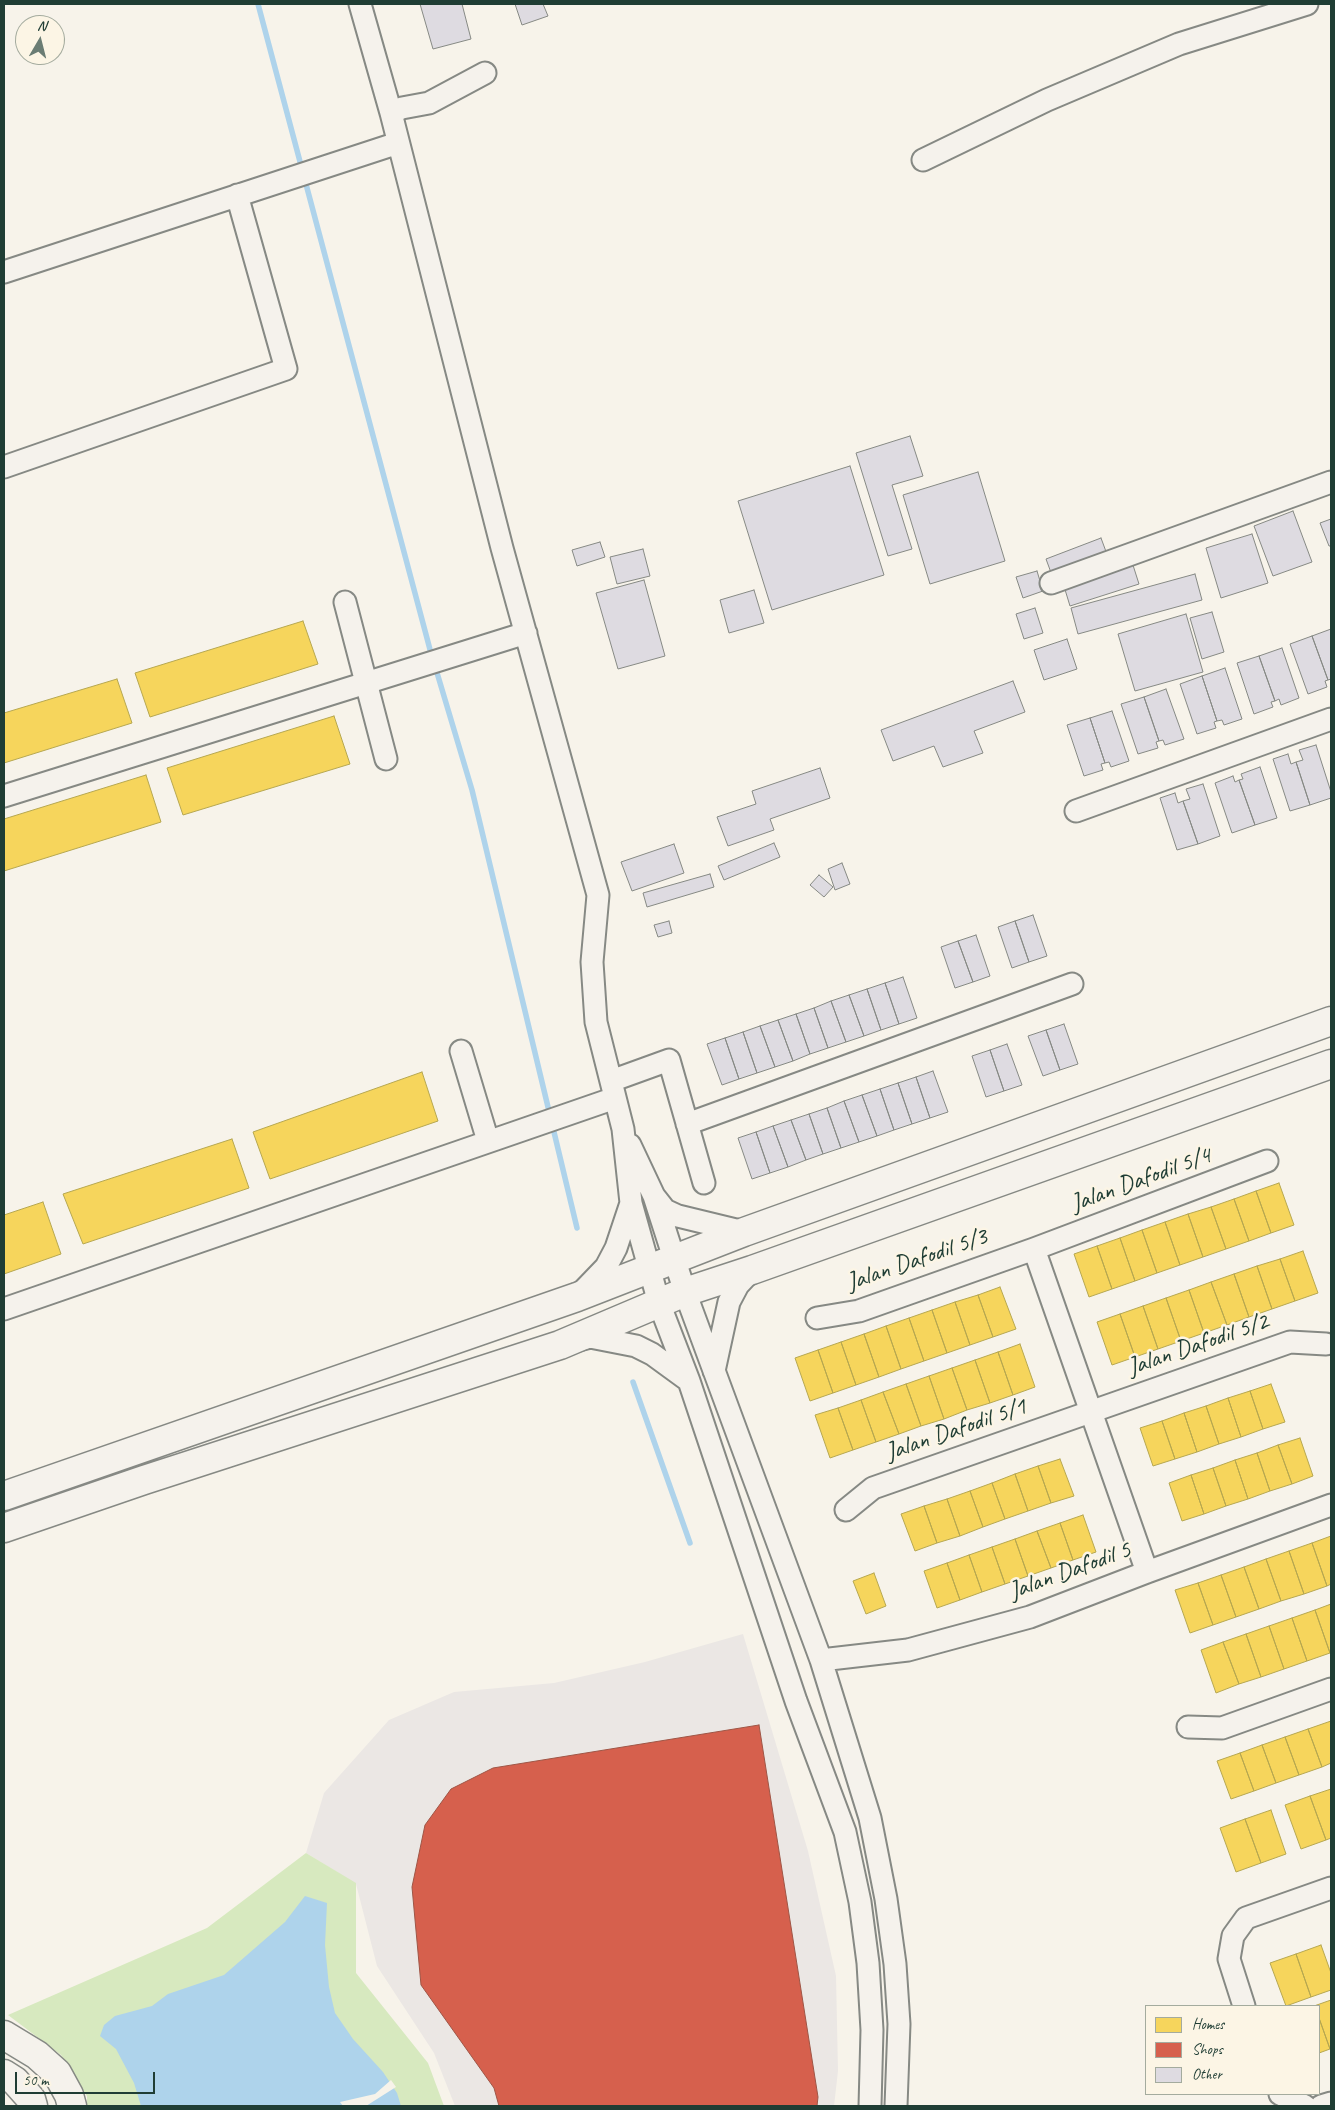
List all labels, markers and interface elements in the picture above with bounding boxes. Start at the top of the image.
north arrow [15,15,65,65]
text: N [37,17,47,35]
street label: Jalan Dafodil 5/4 [1067,1141,1215,1219]
street label: Jalan Dafodil 5/3 [843,1222,991,1298]
street label: Jalan Dafodil 5/2 [1124,1307,1272,1383]
street label: Jalan Dafodil 5/1 [882,1392,1030,1468]
street label: Jalan Dafodil 5 [1005,1535,1135,1607]
legend [1145,2005,1320,2095]
text: Homes [1192,2015,1224,2034]
text: Shops [1192,2040,1223,2059]
scale bar [18,2062,158,2094]
text: Other [1192,2065,1222,2084]
text: 50 m [23,2071,49,2090]

